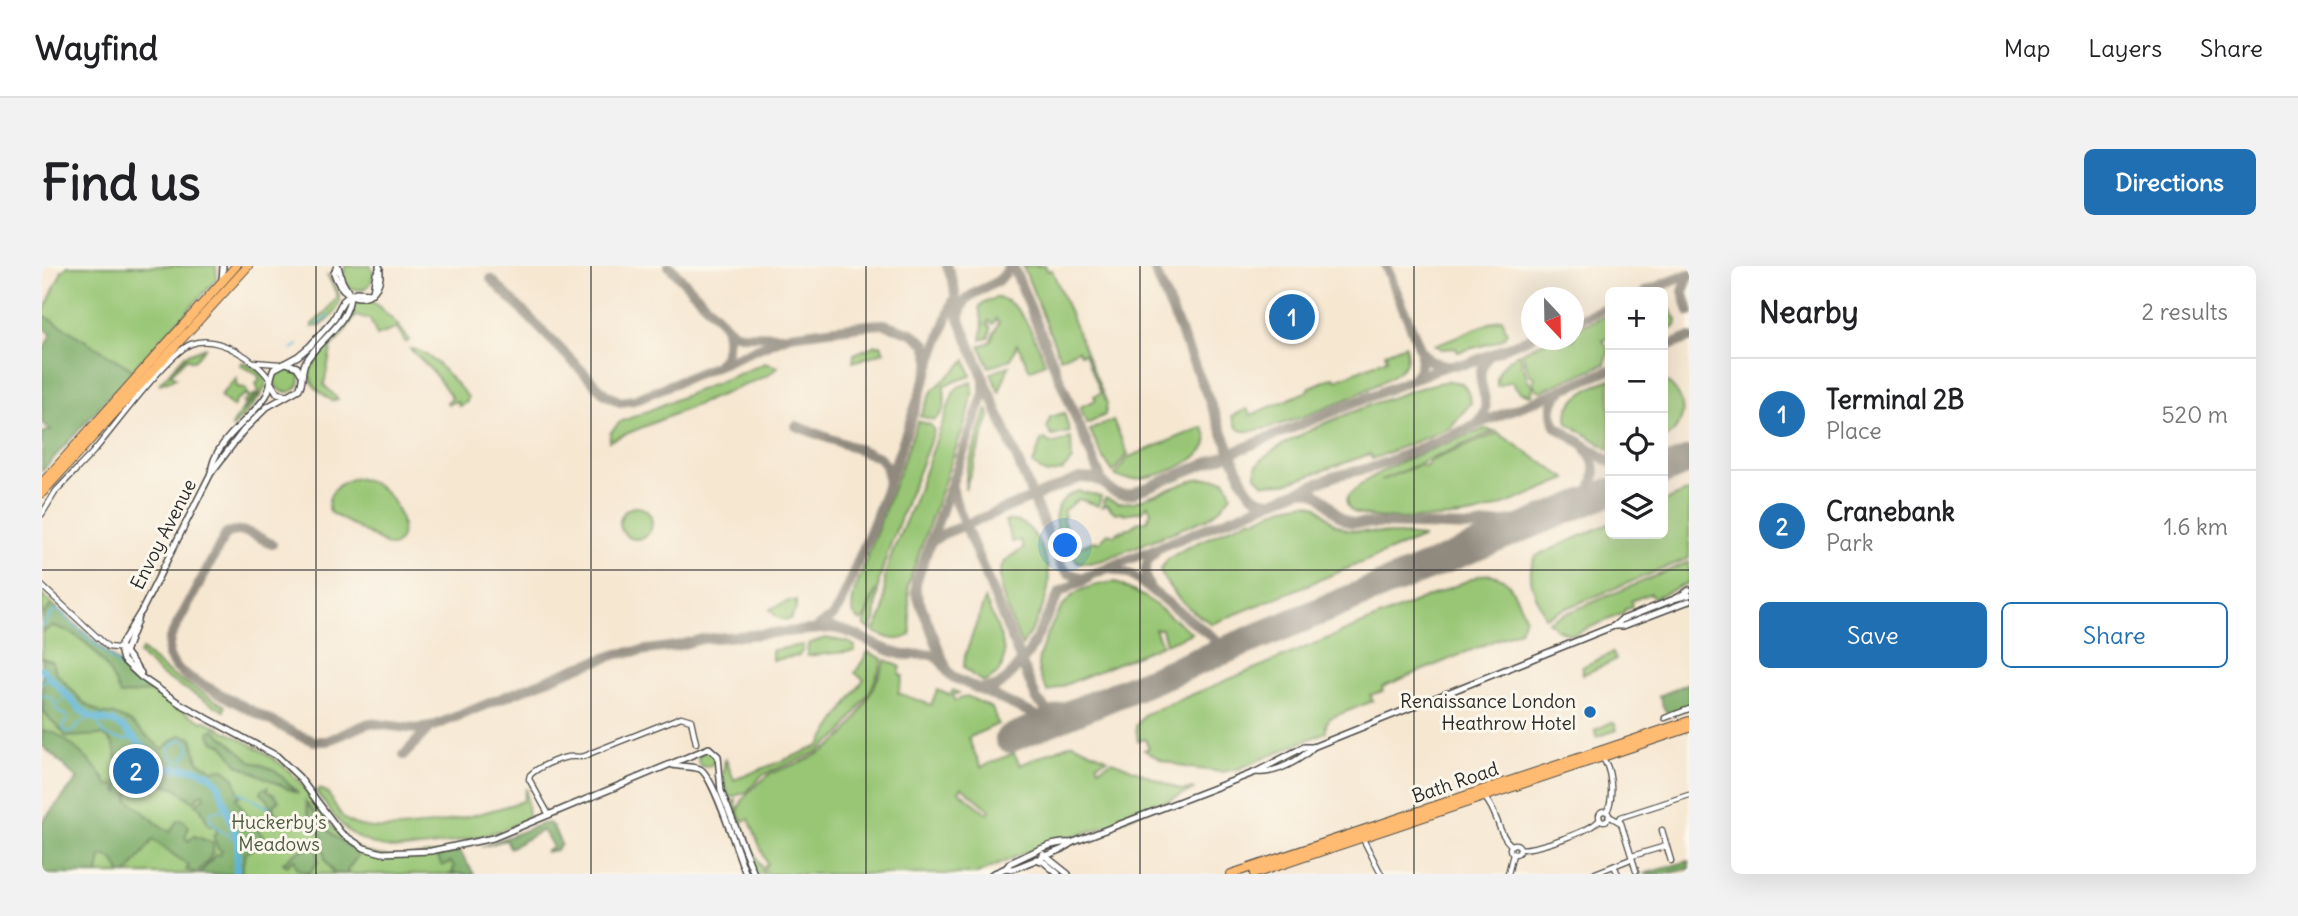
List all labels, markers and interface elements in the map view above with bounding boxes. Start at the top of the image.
text: Wayfind [35,27,158,69]
text: Map [2004,33,2050,63]
text: Layers [2088,33,2162,63]
text: Share [2200,33,2263,63]
button: Directions [2084,149,2256,215]
text: Find us [42,152,200,213]
north arrow [1521,287,1584,350]
map controls [1605,287,1668,539]
button: + [1605,287,1668,350]
pin: 1 [1269,291,1315,343]
text: Nearby [1759,293,1859,331]
text: 2 results [2142,297,2228,326]
button: − [1605,350,1668,413]
text: Terminal 2B [1826,383,1964,416]
text: 1 [1777,400,1787,429]
text: 520 m [2161,400,2228,429]
button: locate [1605,413,1668,476]
text: Place [1826,416,1882,445]
street label: Envoy Avenue [125,475,201,593]
button: layers [1605,476,1668,539]
text: Cranebank [1826,495,1955,528]
text: 2 [1776,512,1788,541]
text: 1.6 km [2163,512,2228,541]
your location [1048,528,1082,562]
text: Park [1826,528,1874,557]
button: Save [1759,602,1987,668]
button: Share [2001,602,2228,668]
place label: Renaissance London Heathrow Hotel [1400,689,1576,735]
marker: Renaissance London Heathrow Hotel [1582,704,1598,720]
pin: 2 [113,745,159,797]
street label: Bath Road [1409,756,1501,808]
park label: Huckerby's Meadows [231,810,327,856]

